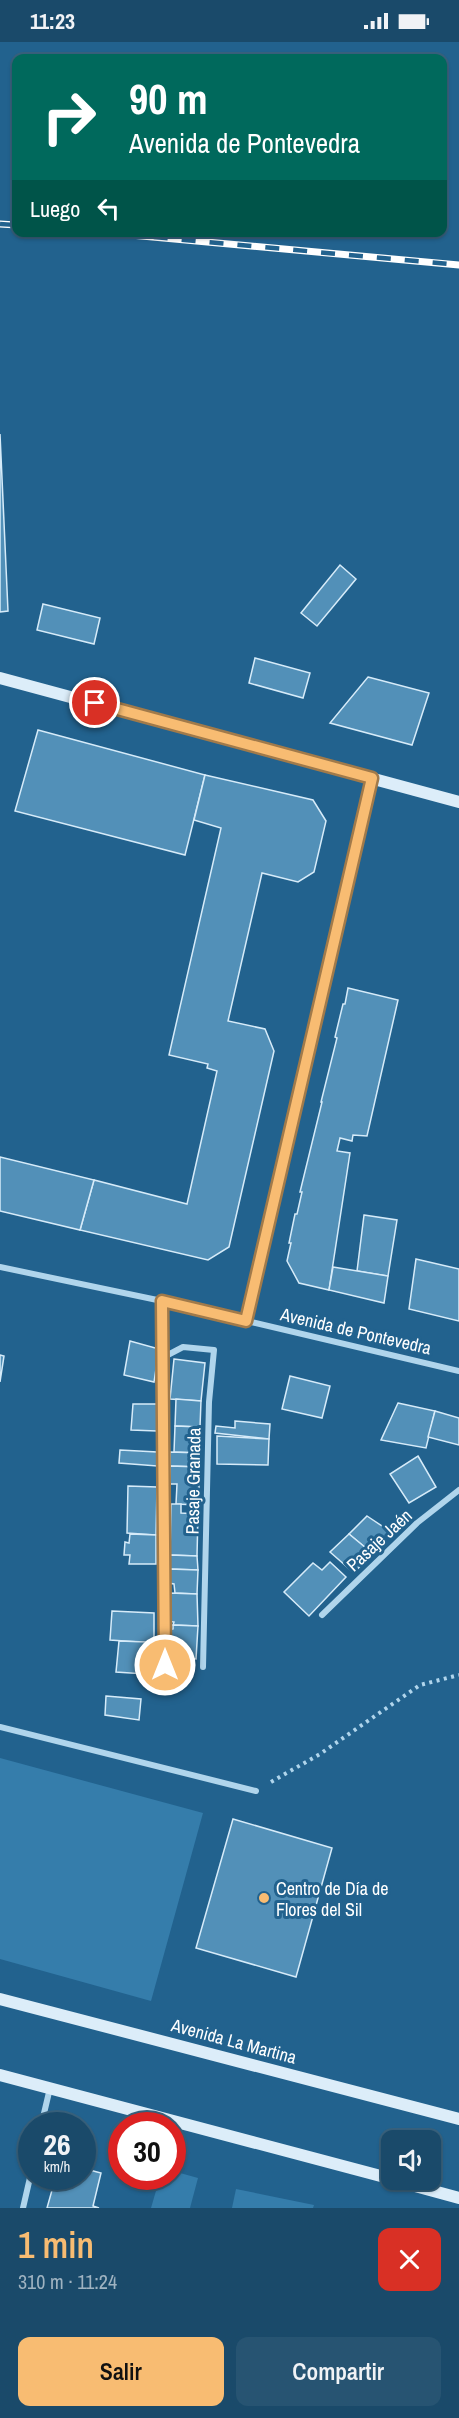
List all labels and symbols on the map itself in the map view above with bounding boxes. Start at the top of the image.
pin [69,677,120,728]
street label: Avenida de Pontevedra [277,1301,434,1361]
street label: Pasaje Granada [180,1427,206,1535]
street label: Pasaje Jaén [341,1503,417,1577]
position arrow [133,1633,197,1697]
place label: Centro de Día de Flores del Sil [276,1876,388,1922]
marker: Centro de Día de Flores del Sil [257,1891,271,1905]
street label: Avenida La Martina [168,2012,299,2070]
speed limit sign: 30 [108,2112,186,2190]

